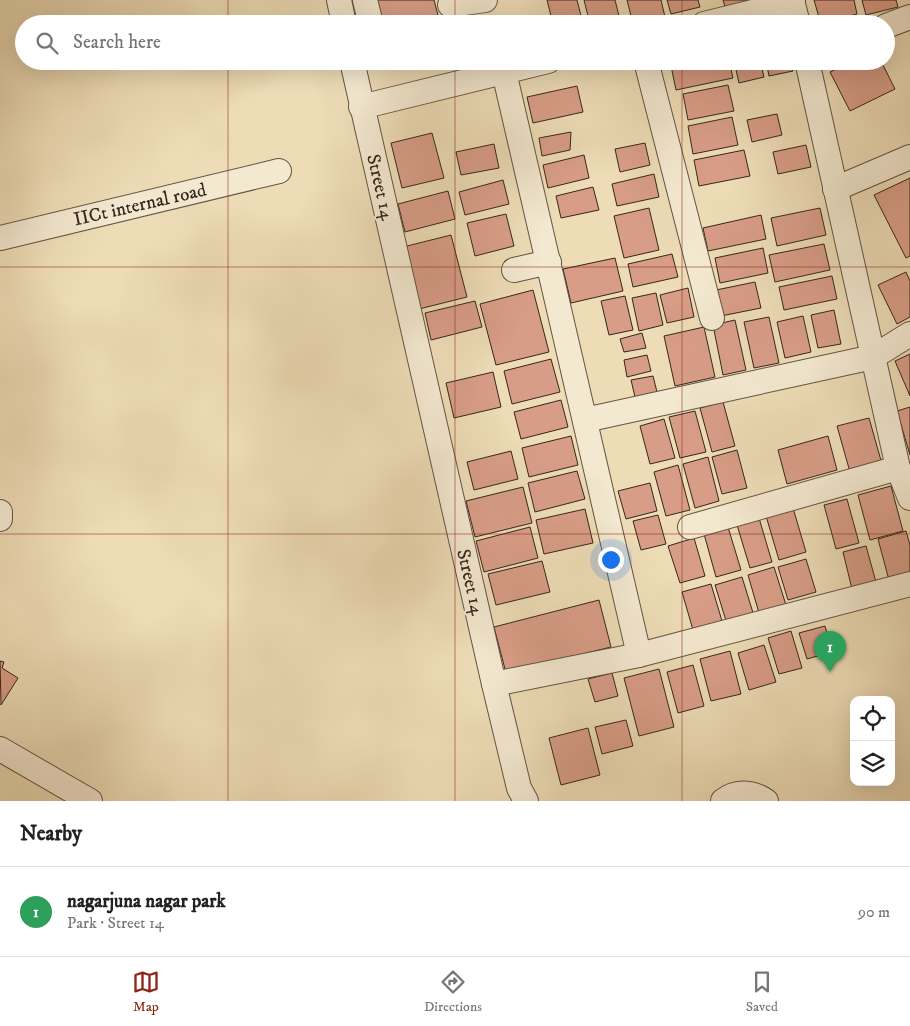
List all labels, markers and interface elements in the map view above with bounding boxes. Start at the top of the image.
search box [15,15,895,70]
icon: search [33,29,61,57]
text: Search here [73,31,161,54]
street label: Street 14 [361,152,399,223]
street label: IICt internal road [71,178,209,231]
street label: Street 14 [451,547,489,618]
your location [598,547,624,573]
pin: 1 [814,631,846,672]
map controls [850,696,895,786]
button: locate [850,696,895,741]
button: layers [850,741,895,786]
text: Nearby [20,821,82,847]
text: nagarjuna nagar park [67,890,226,913]
text: 1 [33,902,39,922]
text: 90 m [858,902,890,922]
text: Park · Street 14 [67,913,164,933]
tab: Map [132,968,160,1016]
tab: Directions [424,968,482,1016]
tab: Saved [746,968,778,1016]

